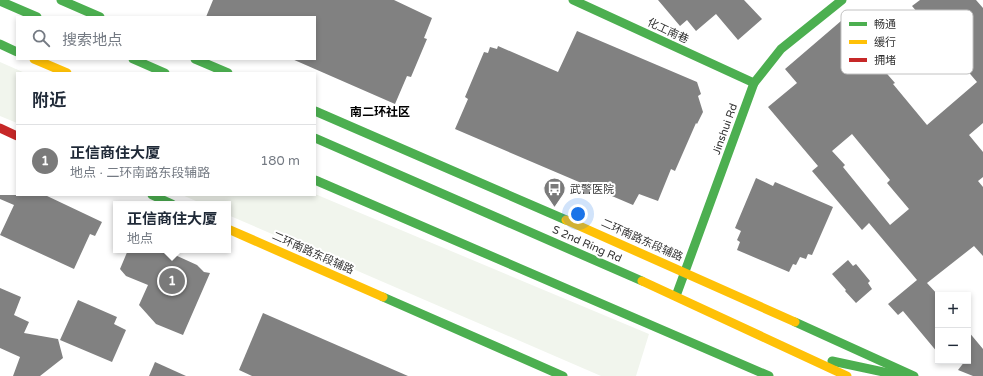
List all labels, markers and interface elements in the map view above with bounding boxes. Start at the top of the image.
legend [841,10,973,74]
search box [16,16,316,60]
street label: 化工南巷 [645,16,691,46]
text: 畅通 [874,18,896,31]
icon: search [30,27,52,49]
text: 搜索地点 [62,31,122,49]
text: 缓行 [874,36,896,49]
text: 拥堵 [874,54,896,67]
text: 附近 [32,90,66,111]
street label: Jinshui Rd [710,102,740,156]
district label: 南二环社区 [350,105,410,119]
text: 正信商住大厦 [70,144,160,162]
text: 1 [41,153,49,169]
text: 180 m [260,153,300,169]
text: 地点 · 二环南路东段辅路 [70,165,210,181]
bus stop icon: 武警医院 [541,176,567,209]
place label: 武警医院 [570,183,614,196]
popup [113,201,231,253]
your location [568,204,588,224]
text: 正信商住大厦 [127,210,217,228]
street label: 二环南路东段辅路 [599,216,685,264]
street label: S 2nd Ring Rd [550,223,624,265]
street label: 二环南路东段辅路 [270,229,356,277]
text: 地点 [127,231,153,247]
pin: 1 [159,266,185,296]
map controls [935,292,971,364]
button: + [935,292,971,328]
button: − [935,328,971,364]

